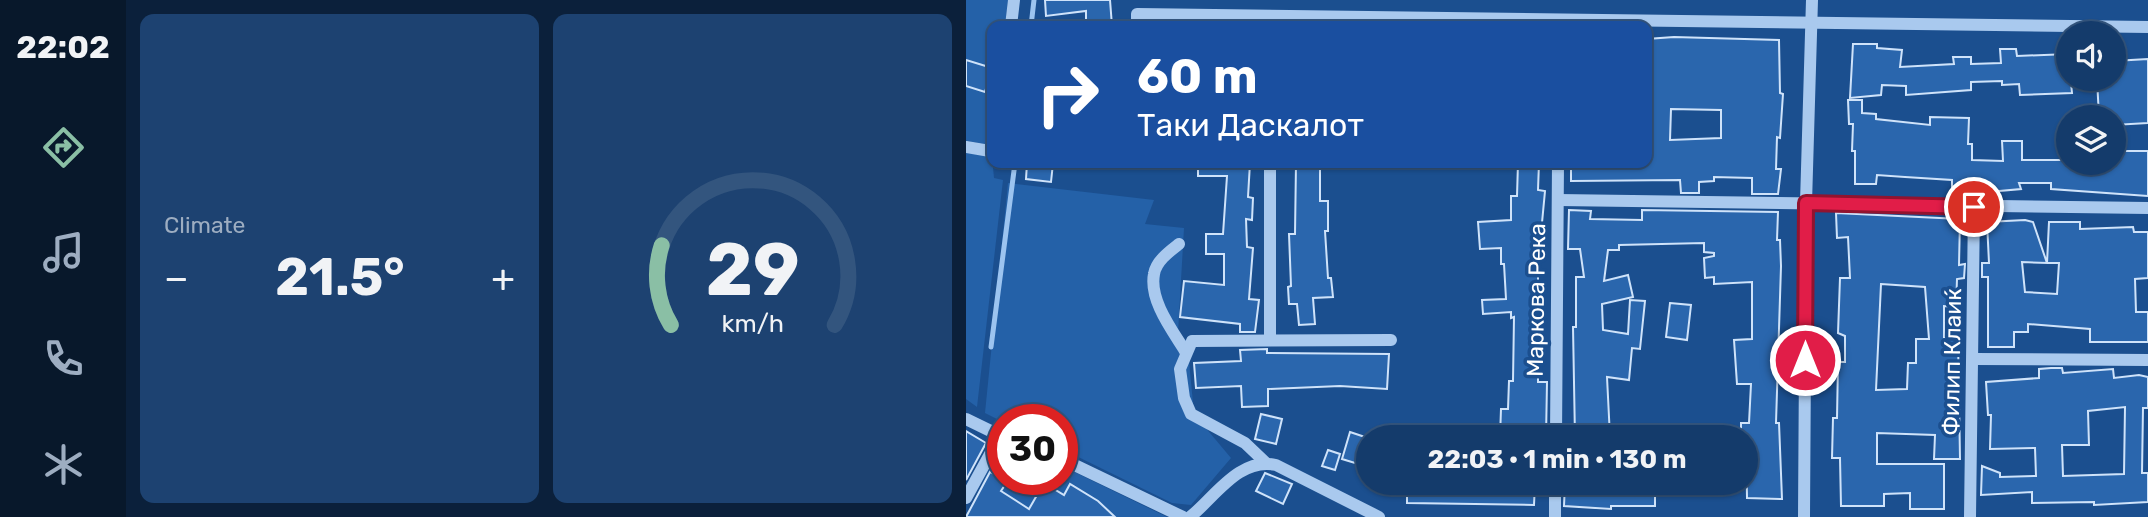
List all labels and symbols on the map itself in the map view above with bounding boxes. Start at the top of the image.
pin [1944,177,2004,237]
street label: Маркова Река [1521,223,1551,377]
street label: Филип Клаиќ [1937,288,1967,436]
position arrow [1768,323,1842,397]
speed limit sign: 30 [987,404,1078,495]

